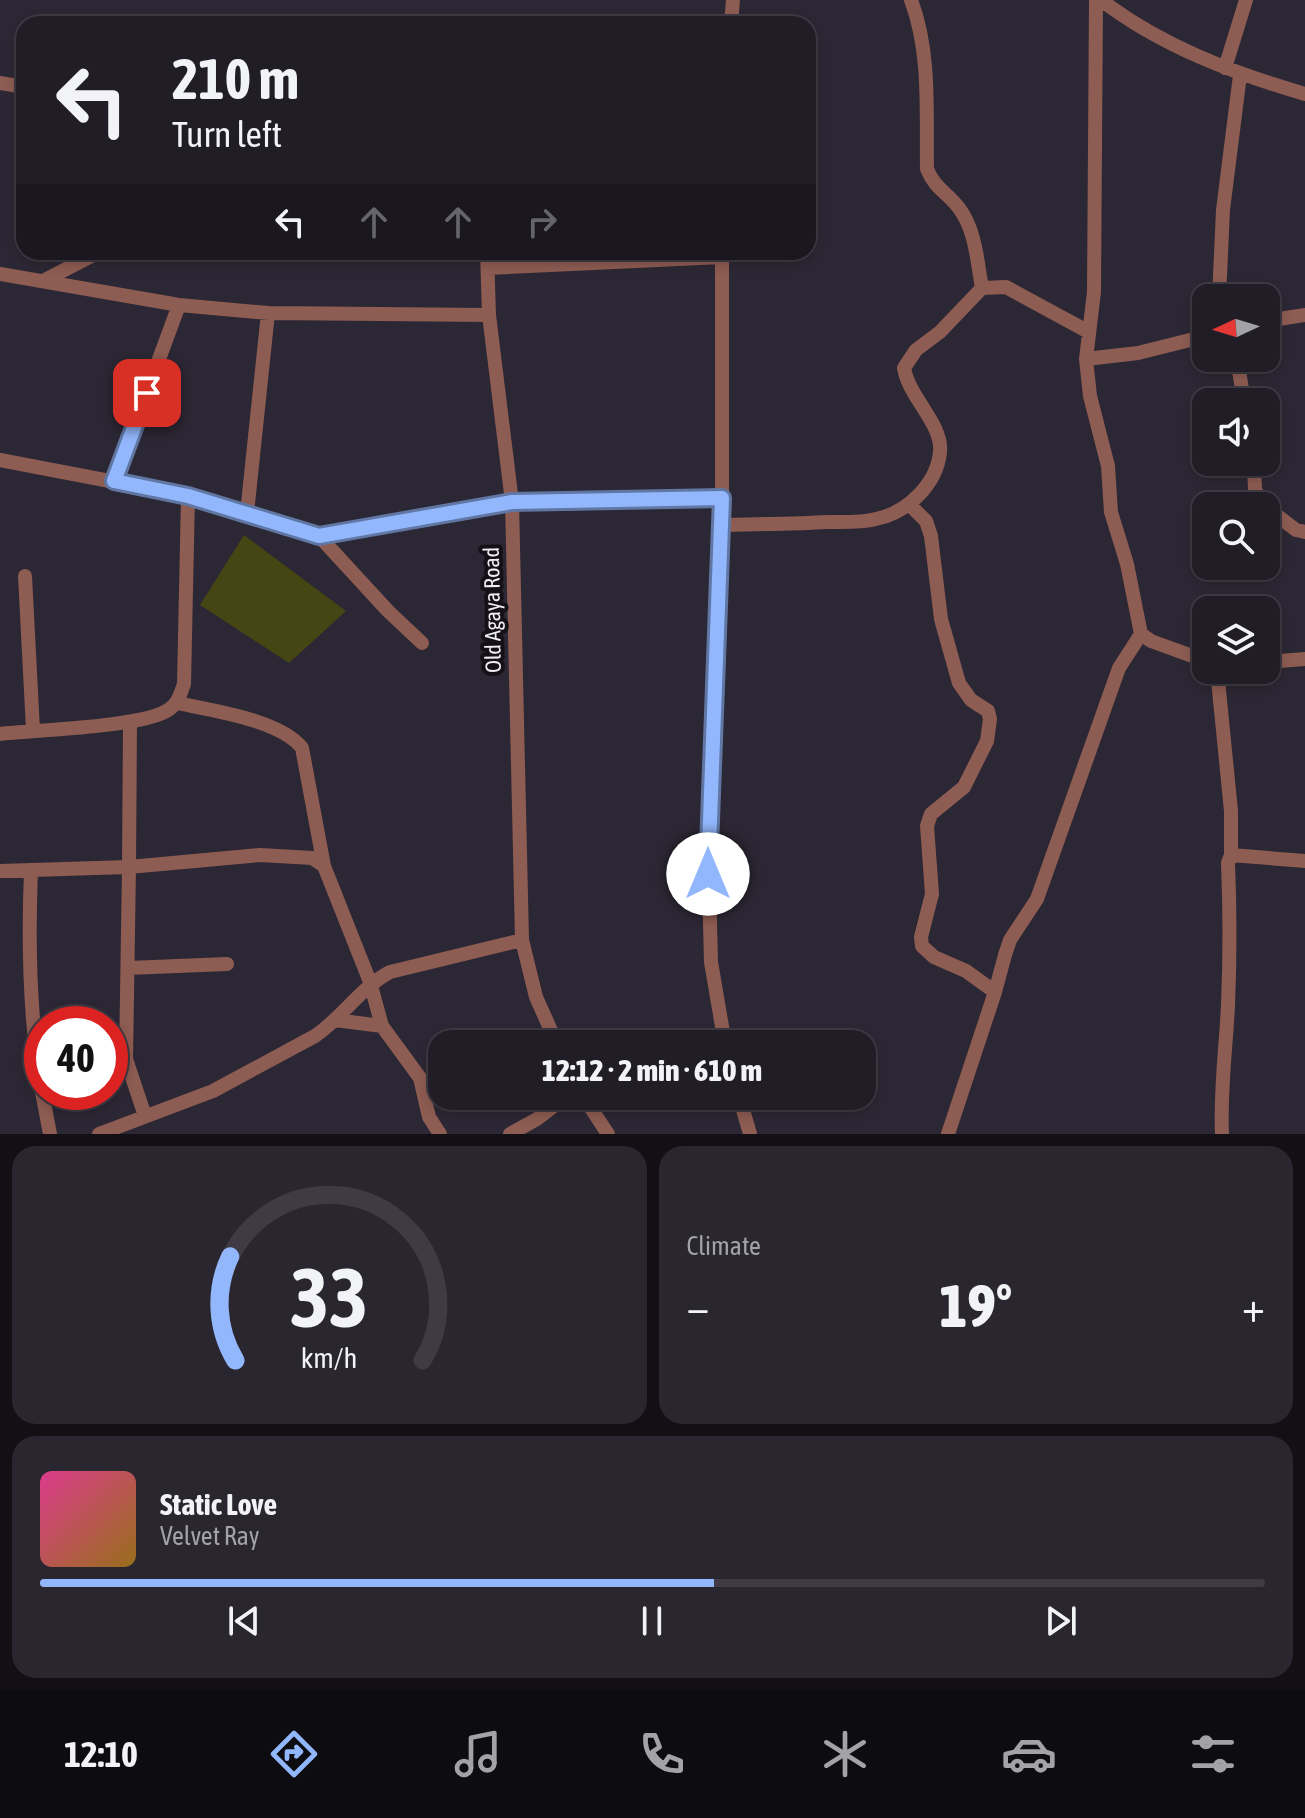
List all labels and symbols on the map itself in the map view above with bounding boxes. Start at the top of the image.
north arrow [1192,284,1280,372]
pin [113,359,181,427]
street label: Old Agaya Road [478,547,506,673]
position arrow [666,832,750,916]
speed limit sign: 40 [24,1006,128,1110]

